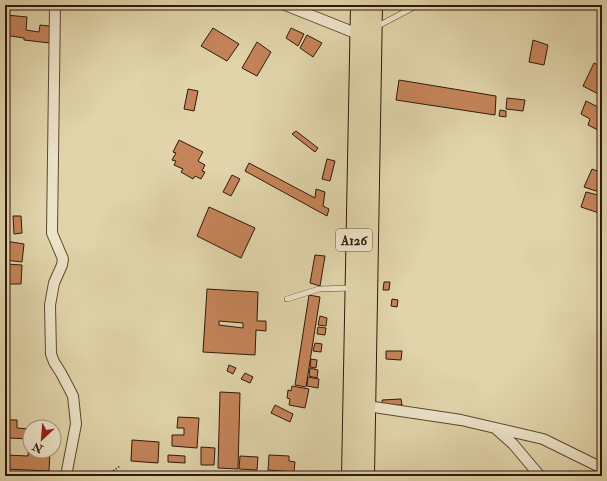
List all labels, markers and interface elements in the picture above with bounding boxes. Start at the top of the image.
road number: A126 [336,229,372,251]
north arrow [22,419,62,459]
text: N [30,439,46,456]

